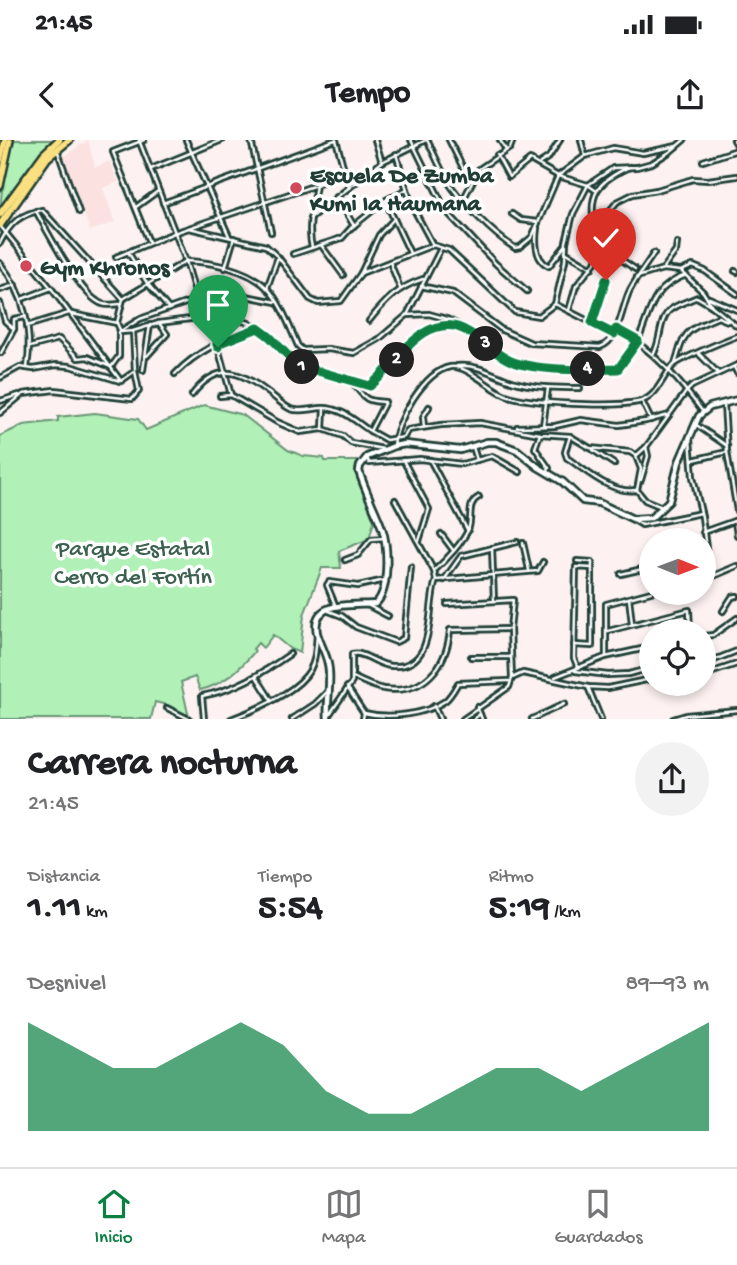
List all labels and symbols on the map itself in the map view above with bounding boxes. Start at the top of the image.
place label: Escuela De Zumba Kumi Ia Haumana [309,163,495,220]
marker: Escuela De Zumba Kumi Ia Haumana [288,180,304,196]
pin [576,208,636,280]
place label: Gym Khronos [40,255,171,284]
marker: Gym Khronos [18,258,34,274]
pin [188,275,248,347]
pin: 3 [468,326,504,362]
pin: 2 [380,342,414,378]
pin: 1 [284,350,320,384]
pin: 4 [570,352,606,386]
north arrow [639,528,716,606]
park label: Parque Estatal Cerro del Fortín [54,536,212,593]

